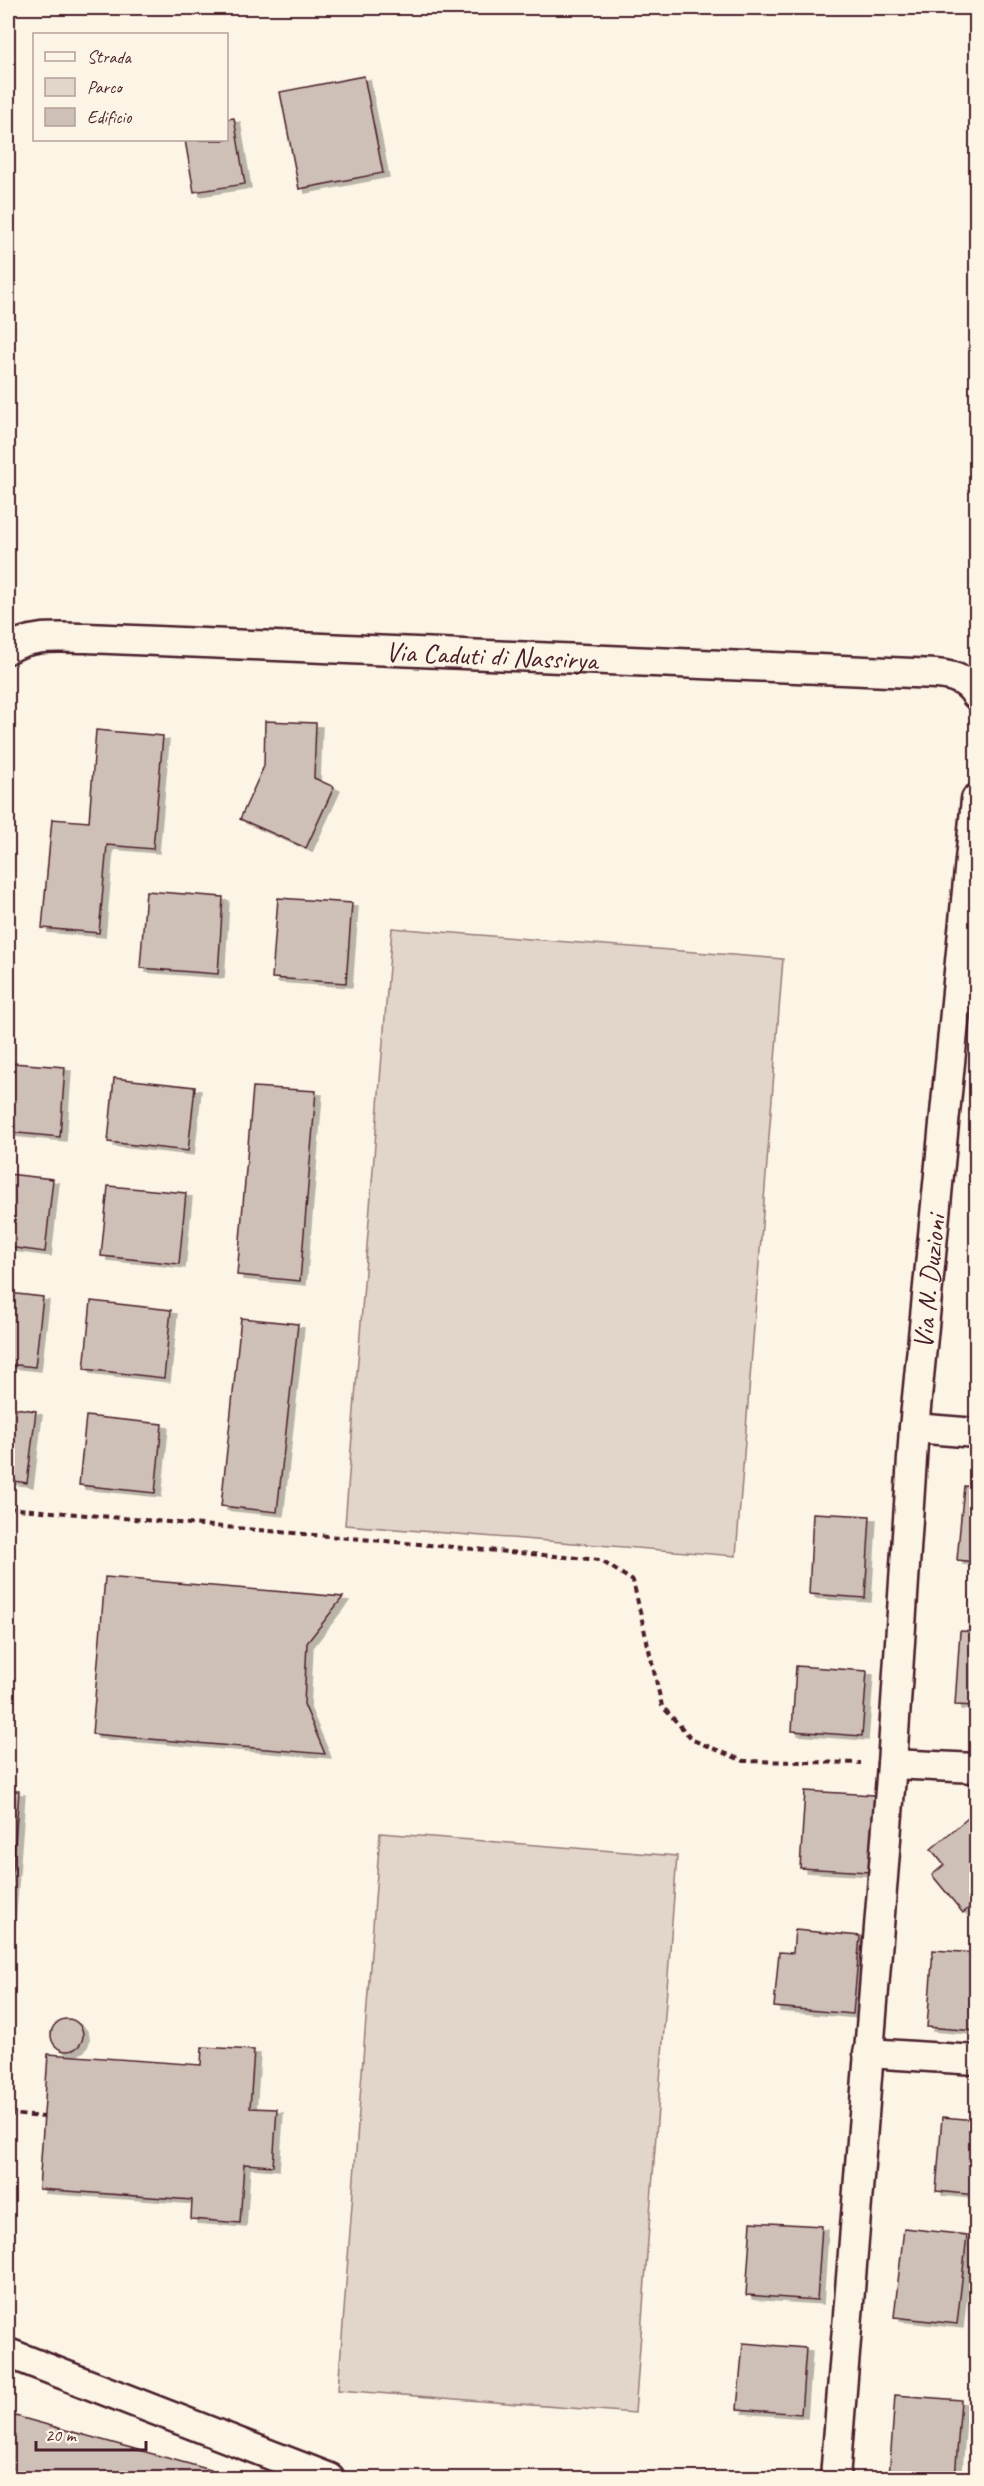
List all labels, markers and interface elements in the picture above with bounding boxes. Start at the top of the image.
legend [33,33,228,141]
text: Strada [87,46,132,68]
text: Parco [87,76,123,98]
text: Edificio [87,106,133,128]
street label: Via Caduti di Nassirya [385,634,601,678]
street label: Via N. Duzioni [905,1209,953,1350]
scale bar [36,2414,146,2452]
text: 20 m [45,2424,78,2446]

